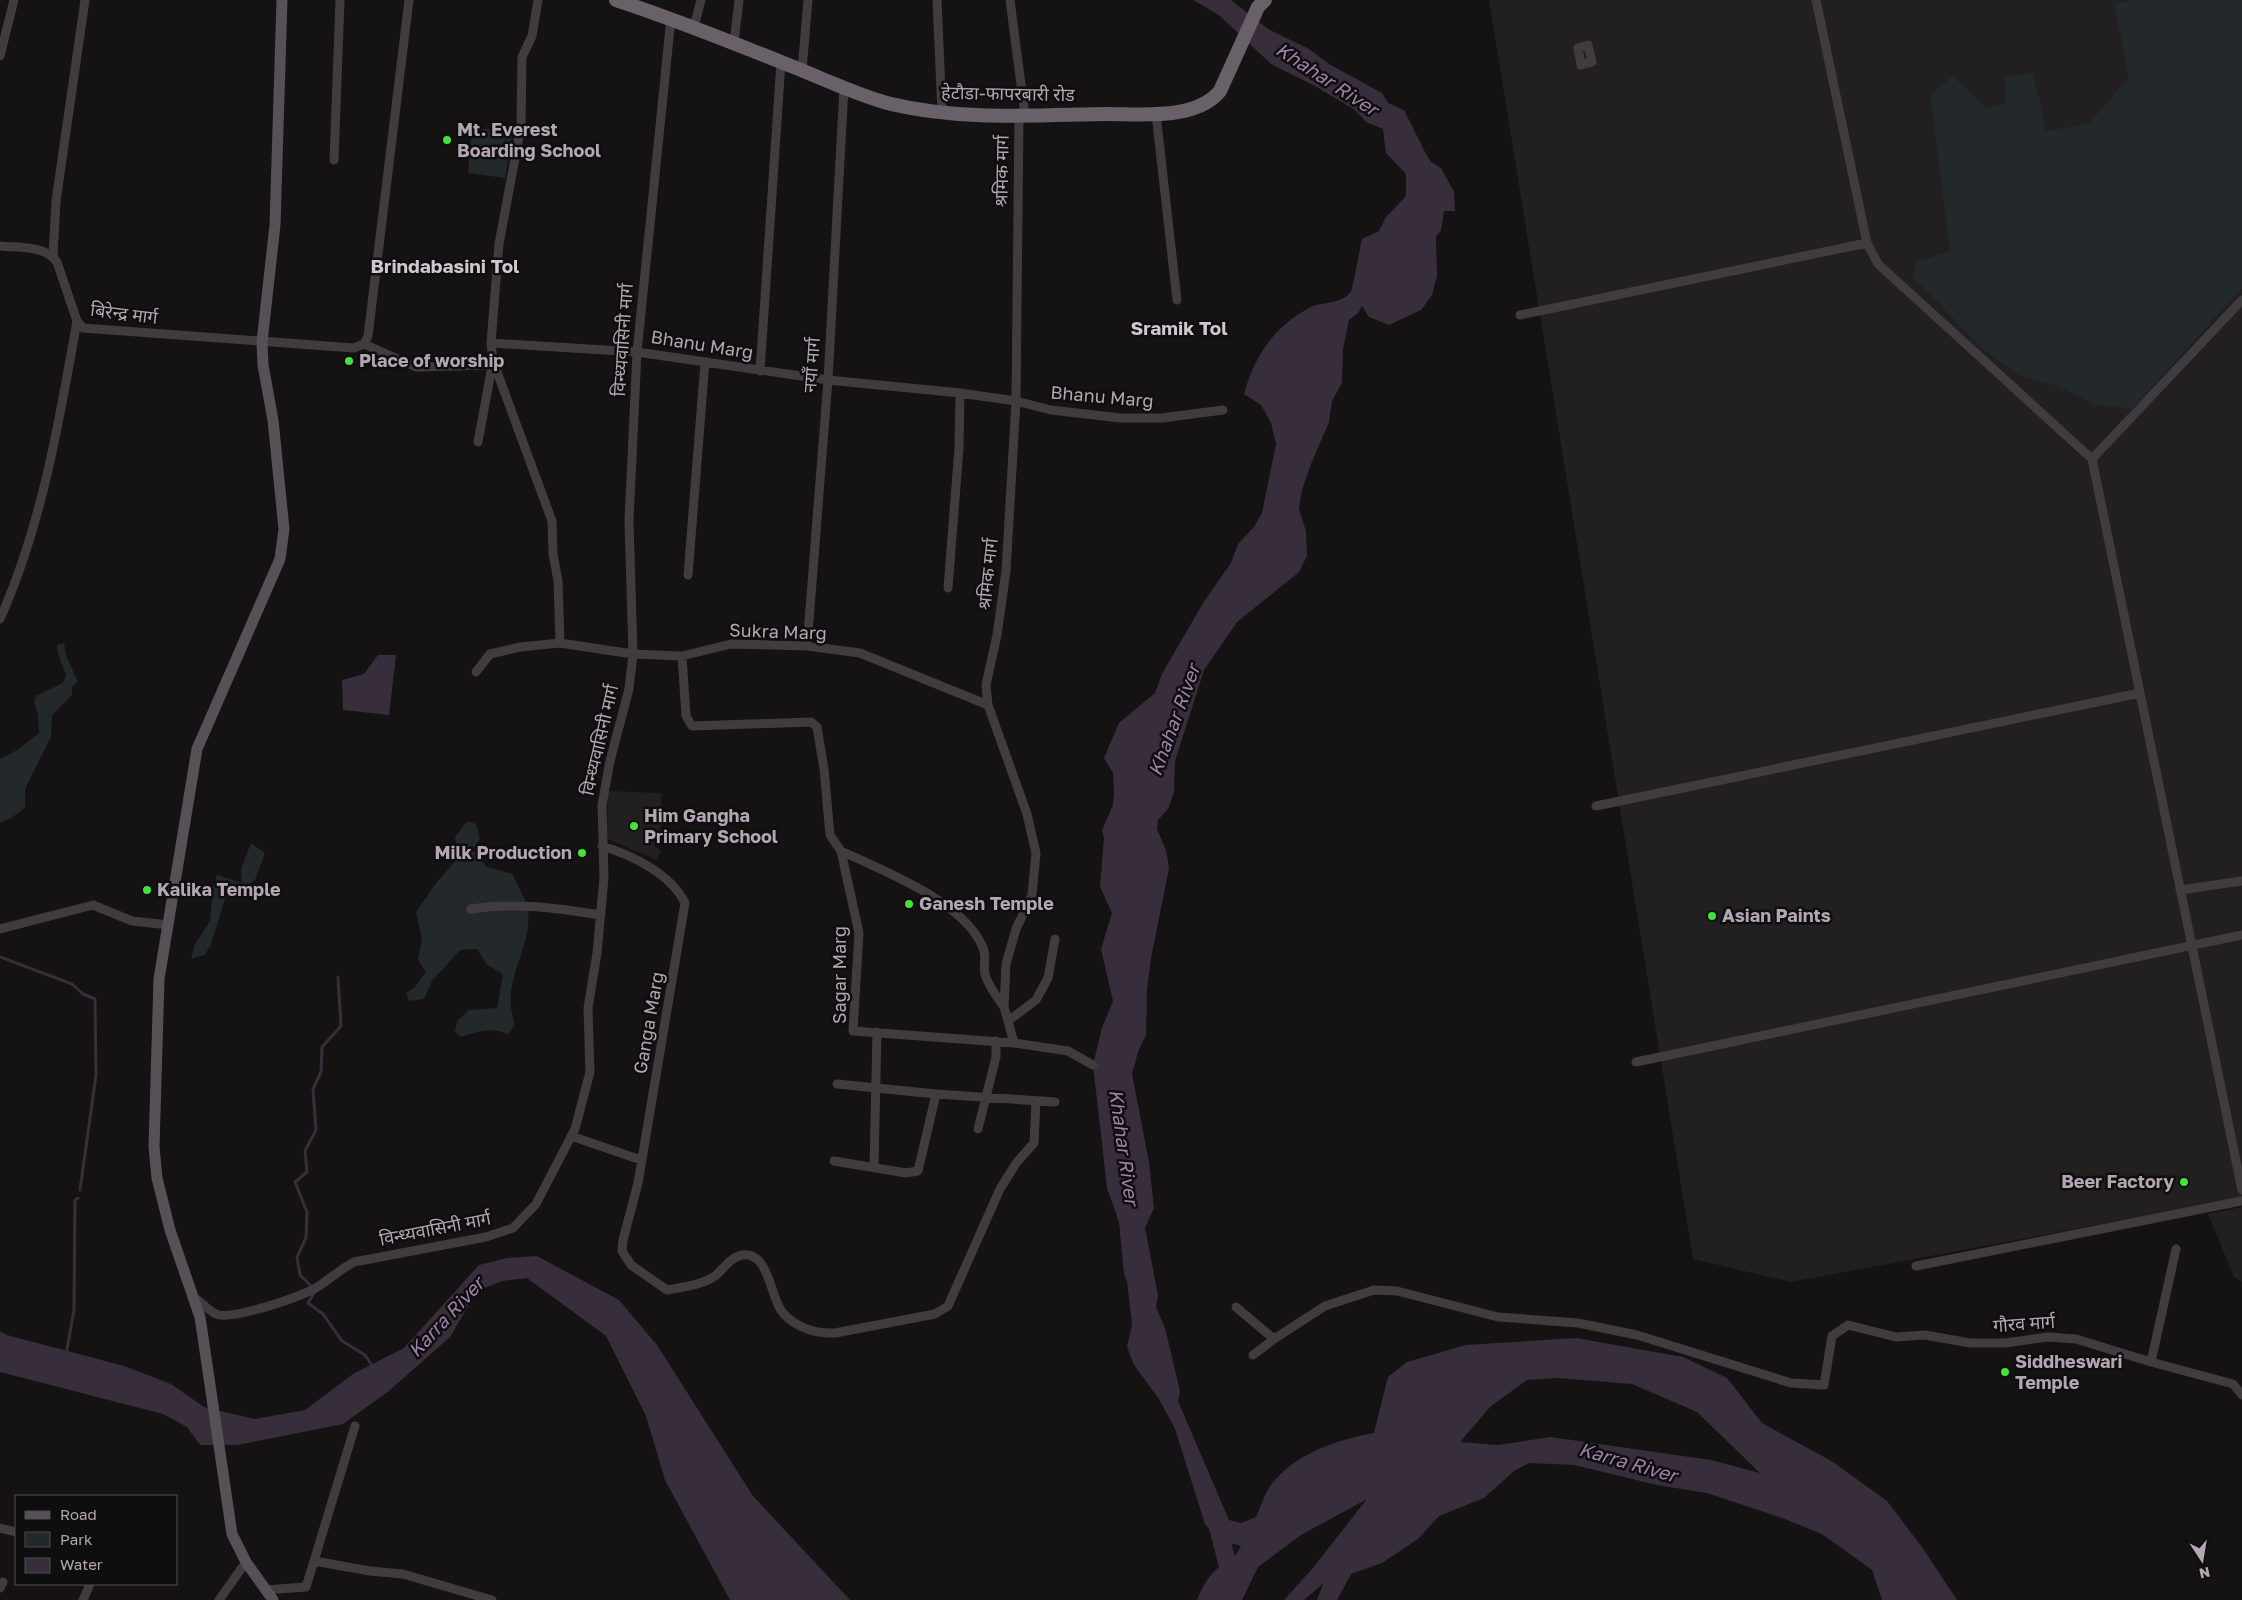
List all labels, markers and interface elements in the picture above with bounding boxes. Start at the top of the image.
water label: Khahar River [1272,37,1385,121]
street label: हेटौडा-फापरबारी रोड [941,81,1075,105]
place label: Mt. Everest Boarding School [457,118,601,161]
marker: Mt. Everest Boarding School [441,134,453,146]
street label: श्रमिक मार्ग [989,134,1013,207]
district label: Brindabasini Tol [371,254,519,277]
street label: विन्ध्यवासिनी मार्ग [607,282,637,397]
street label: बिरेन्द्र मार्ग [89,298,160,328]
district label: Sramik Tol [1130,316,1228,339]
street label: Bhanu Marg [649,325,755,363]
street label: नयाँ मार्ग [798,336,824,393]
place label: Place of worship [359,349,504,371]
marker: Place of worship [343,355,355,367]
street label: Bhanu Marg [1050,381,1155,411]
street label: श्रमिक मार्ग [972,536,1002,611]
street label: Sukra Marg [729,618,827,644]
water label: Khahar River [1143,659,1205,779]
street label: विन्ध्यवासिनी मार्ग [576,681,623,797]
place label: Him Gangha Primary School [644,804,778,847]
marker: Him Gangha Primary School [628,820,640,832]
place label: Milk Production [435,841,572,863]
marker: Milk Production [576,847,588,859]
place label: Kalika Temple [157,878,281,900]
marker: Kalika Temple [141,884,153,896]
place label: Ganesh Temple [919,892,1054,914]
marker: Ganesh Temple [903,898,915,910]
place label: Asian Paints [1722,904,1831,926]
marker: Asian Paints [1706,910,1718,922]
street label: Sagar Marg [828,926,850,1024]
street label: Ganga Marg [628,970,668,1076]
water label: Khahar River [1105,1087,1144,1209]
place label: Beer Factory [2061,1170,2174,1192]
marker: Beer Factory [2178,1176,2190,1188]
street label: विन्ध्यवासिनी मार्ग [377,1206,493,1250]
water label: Karra River [403,1270,490,1361]
street label: गौरव मार्ग [1992,1310,2057,1336]
place label: Siddheswari Temple [2015,1350,2123,1393]
marker: Siddheswari Temple [1999,1366,2011,1378]
water label: Karra River [1577,1437,1682,1487]
legend [15,1495,178,1585]
text: Road [60,1505,97,1523]
text: Park [60,1530,93,1548]
north arrow [2177,1535,2227,1585]
text: Water [60,1555,103,1573]
text: N [2198,1564,2212,1583]

